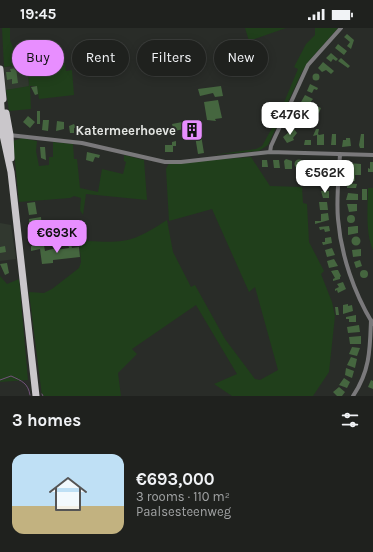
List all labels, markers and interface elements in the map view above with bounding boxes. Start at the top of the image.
text: 19:45 [20,5,56,23]
chip: Buy [12,40,64,76]
chip: Rent [72,40,129,76]
chip: Filters [137,40,206,76]
chip: New [214,40,268,76]
pin: €476K [262,102,318,136]
text: €476K [271,107,309,122]
building icon: Katermeerhoeve [179,117,205,143]
place label: Katermeerhoeve [76,123,176,138]
pin: €562K [297,160,353,194]
text: €562K [305,165,345,180]
pin: €693K [29,220,85,254]
text: €693K [37,225,77,240]
icon: filters [339,409,361,431]
text: 3 homes [12,410,81,430]
text: €693,000 [136,469,215,489]
icon: home [44,470,92,518]
text: 3 rooms · 110 m² [136,489,230,504]
text: Paalsesteenweg [136,504,231,519]

